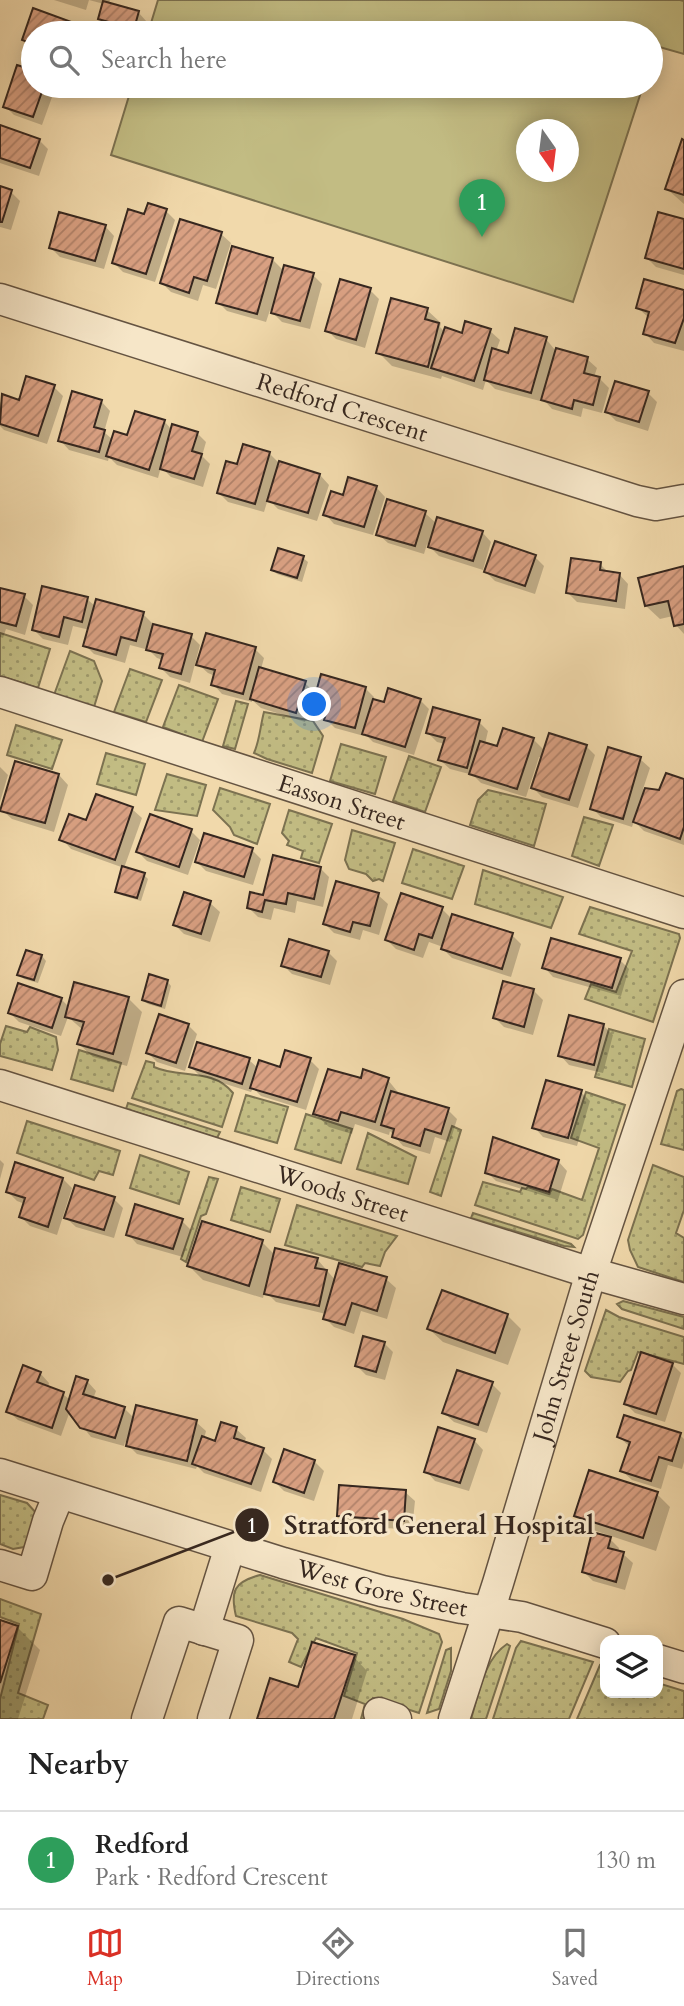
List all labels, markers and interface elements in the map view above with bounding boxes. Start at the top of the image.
search box [21,21,663,98]
icon: search [45,41,83,79]
text: Search here [101,42,227,77]
north arrow [516,119,579,182]
pin: 1 [459,179,505,237]
street label: Redford Crescent [252,365,432,450]
your location [297,687,331,721]
street label: Easson Street [274,766,410,839]
street label: Woods Street [271,1157,413,1231]
street label: John Street South [524,1266,607,1449]
callout: Stratford General Hospital [235,1502,608,1549]
text: Stratford General Hospital [284,1508,594,1543]
text: 1 [247,1512,257,1541]
street label: West Gore Street [292,1551,470,1625]
map controls [600,1635,663,1698]
button: layers [600,1635,663,1698]
text: Nearby [28,1744,129,1785]
text: Redford [95,1827,189,1862]
text: 1 [45,1845,57,1876]
text: 130 m [595,1845,656,1876]
text: Park · Redford Crescent [95,1862,328,1893]
tab: Map [86,1924,124,1992]
tab: Directions [296,1924,380,1992]
tab: Saved [552,1924,598,1992]

